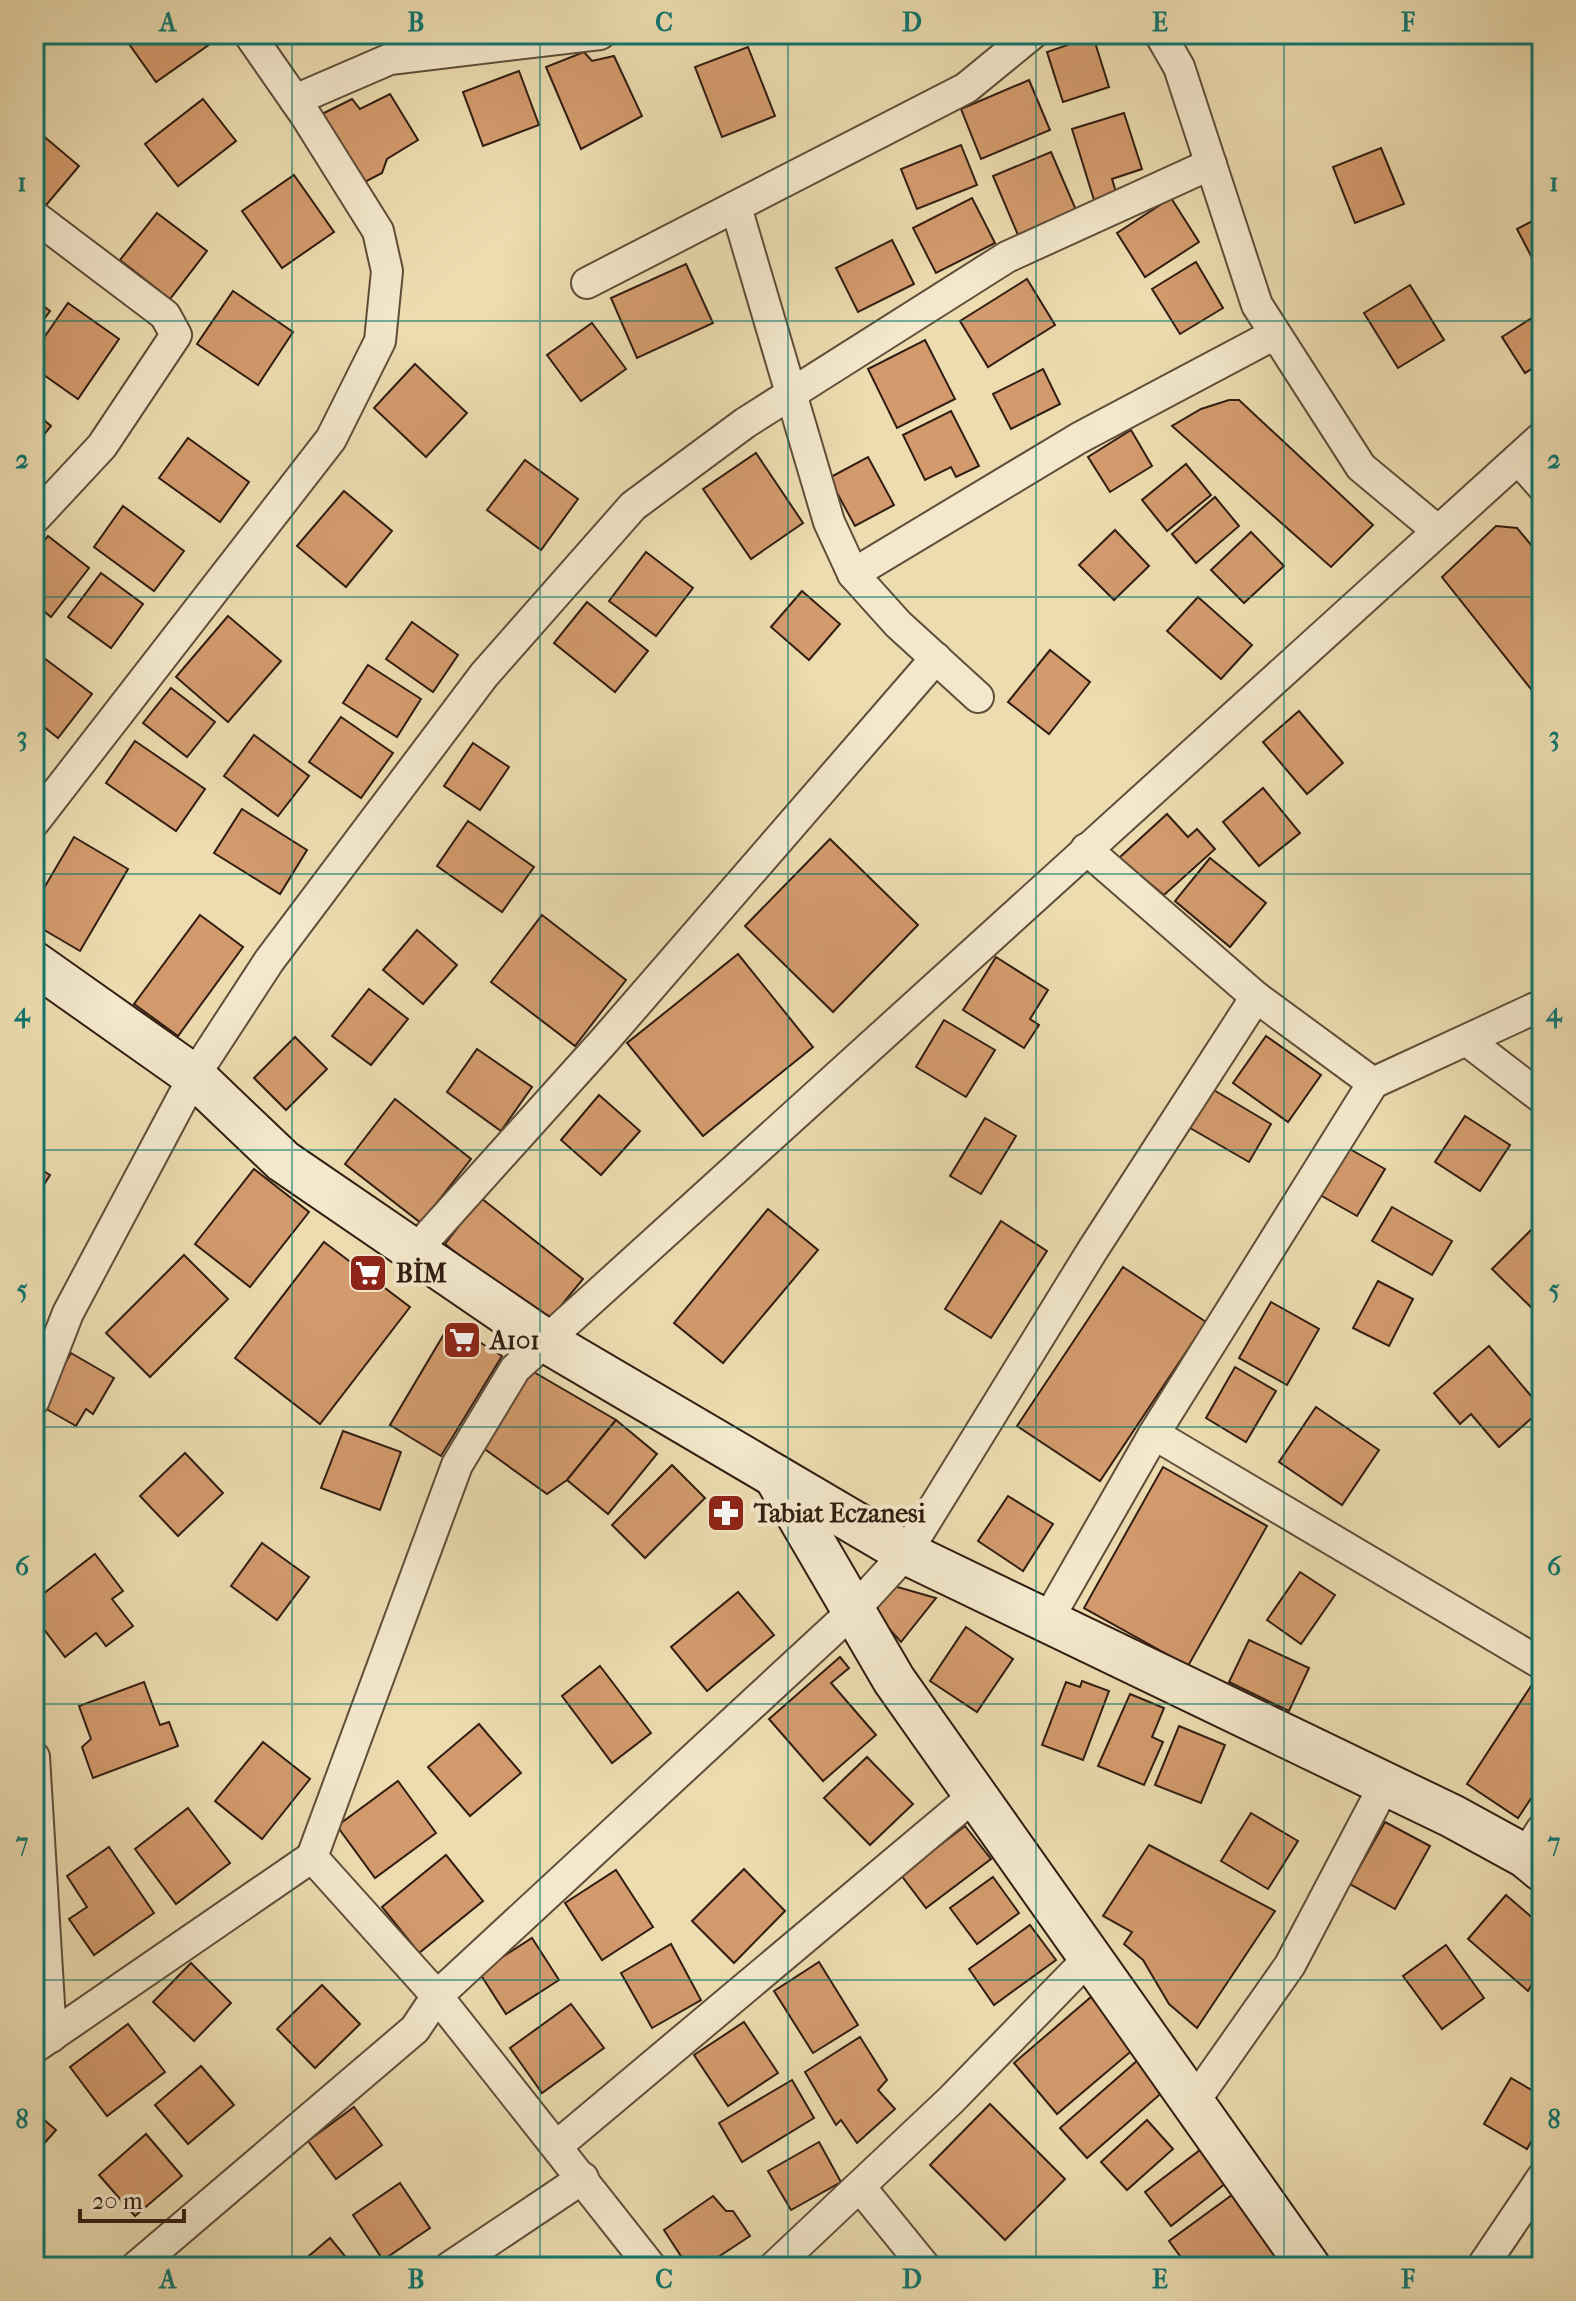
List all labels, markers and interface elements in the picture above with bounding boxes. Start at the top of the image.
text: A [158,7,178,38]
text: B [408,7,425,38]
text: C [655,7,673,38]
text: D [902,7,922,38]
text: E [1152,7,1168,38]
text: F [1400,7,1415,38]
text: 1 [17,167,27,198]
text: 1 [1549,167,1559,198]
text: 2 [15,444,29,475]
text: 2 [1547,444,1561,475]
text: 3 [17,721,27,752]
text: 3 [1549,721,1559,752]
text: 4 [13,997,31,1029]
text: 4 [1545,997,1563,1029]
supermarket icon: BİM [347,1252,389,1294]
place label: BİM [396,1257,447,1289]
text: 5 [16,1274,28,1305]
text: 5 [1548,1274,1560,1305]
supermarket icon: A101 [441,1319,483,1361]
place label: A101 [488,1325,539,1356]
pharmacy icon: Tabiat Eczanesi [705,1492,747,1534]
place label: Tabiat Eczanesi [753,1498,926,1529]
text: 6 [15,1551,30,1582]
text: 6 [1547,1551,1562,1582]
text: 7 [15,1827,29,1858]
text: 7 [1547,1827,1561,1858]
text: 8 [15,2104,29,2135]
text: 8 [1547,2104,1561,2135]
scale bar [80,2173,184,2223]
text: 20 m [92,2187,143,2215]
text: A [158,2264,178,2295]
text: B [408,2264,425,2295]
text: C [655,2264,673,2295]
text: D [902,2264,922,2295]
text: E [1152,2264,1168,2295]
text: F [1400,2264,1415,2295]

